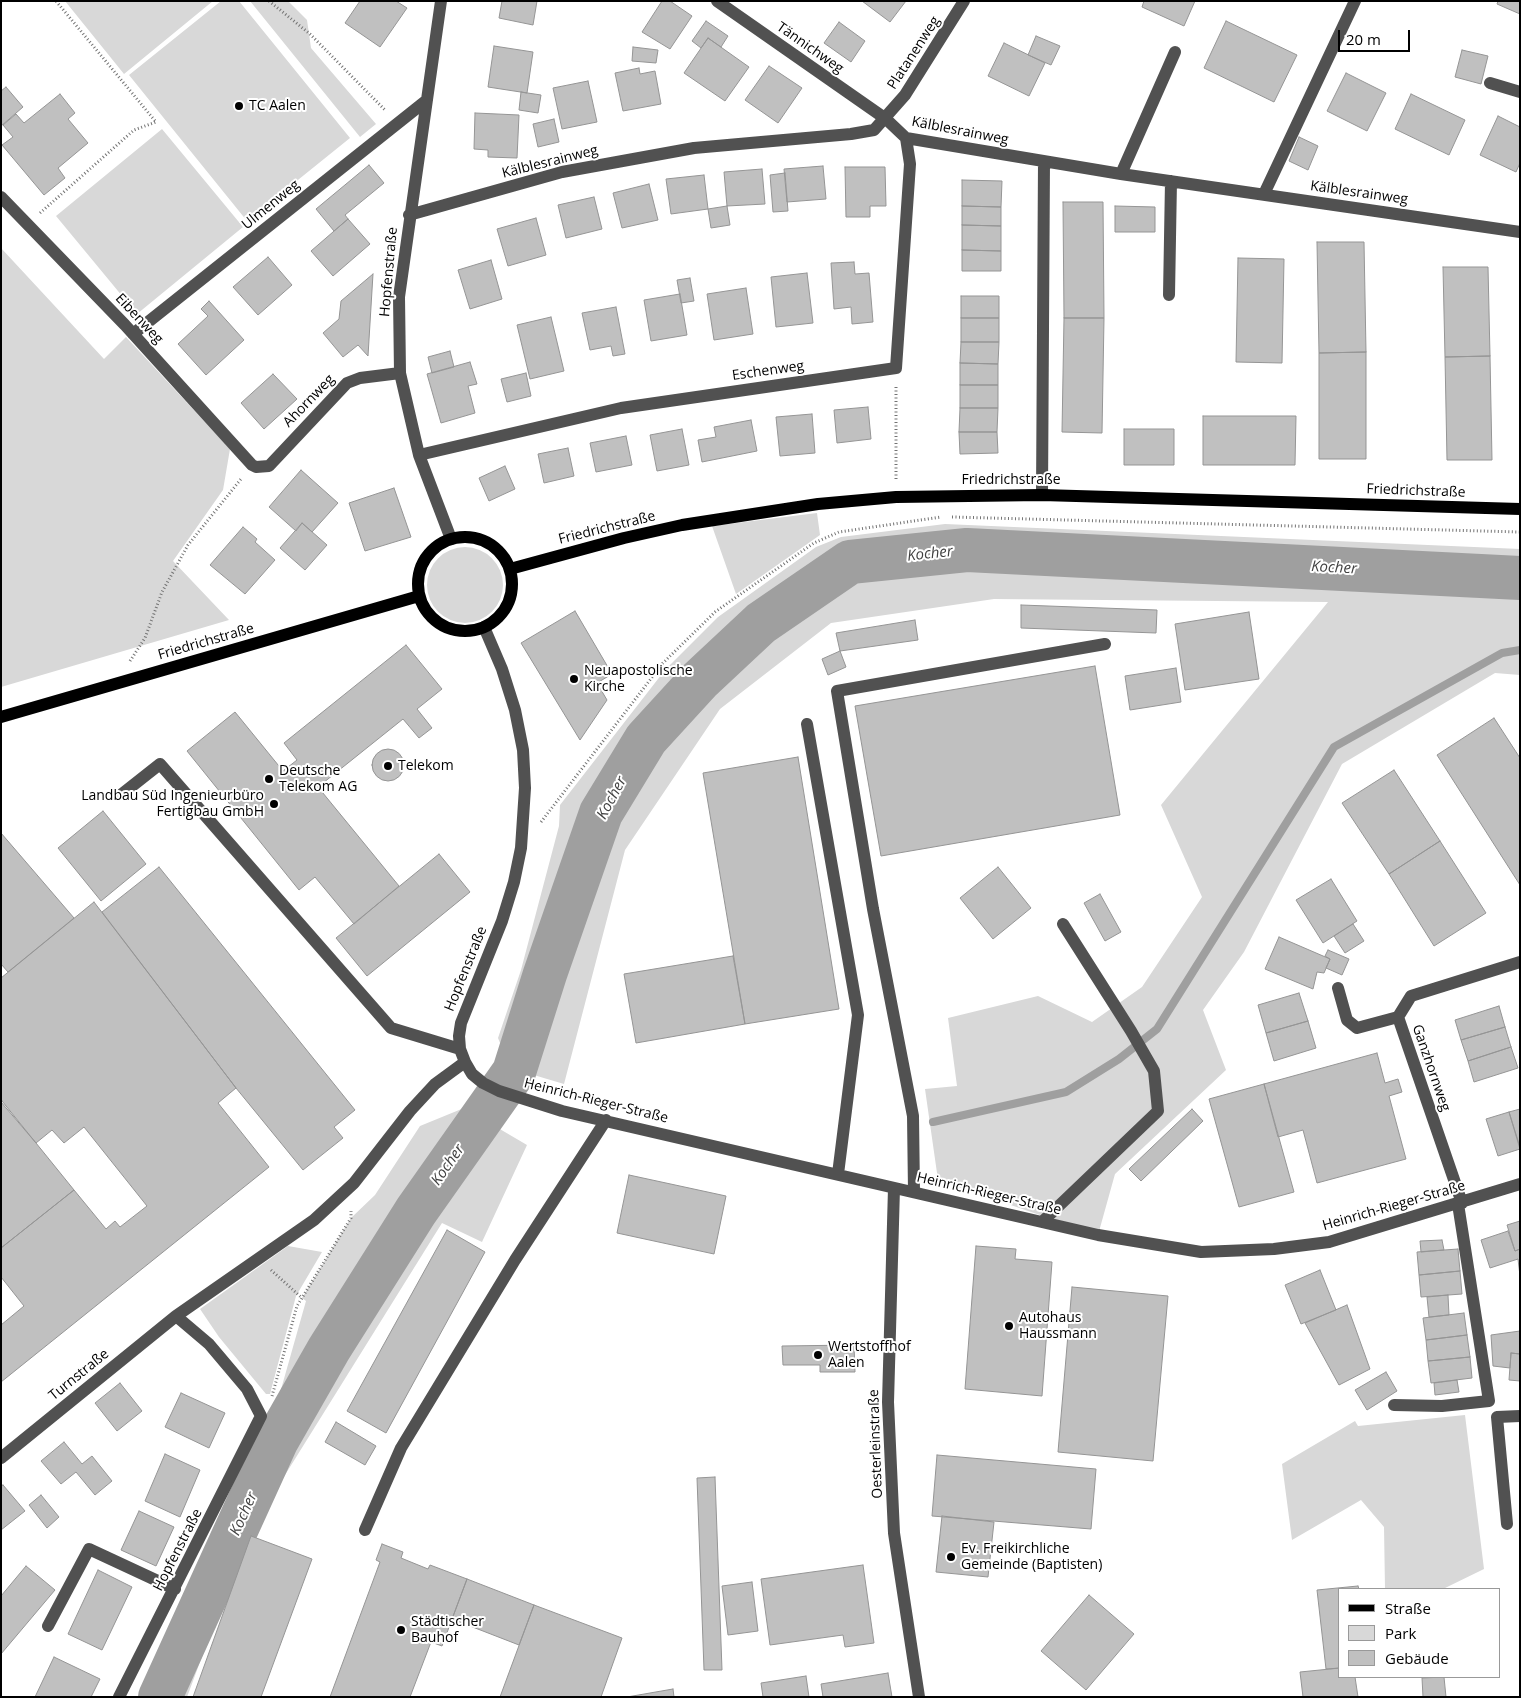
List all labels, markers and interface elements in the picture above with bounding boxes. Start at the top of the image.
street label: Platanenweg [884,13,944,93]
street label: Tännichweg [773,19,847,77]
scale bar [1341,20,1414,52]
text: 20 m [1346,29,1381,49]
place label: TC Aalen [249,98,306,114]
marker: TC Aalen [233,100,245,112]
street label: Kälblesrainweg [910,113,1010,149]
street label: Kälblesrainweg [500,142,600,182]
street label: Ulmenweg [239,177,303,233]
street label: Kälblesrainweg [1309,178,1409,208]
street label: Hopfenstraße [377,226,401,318]
street label: Eibenweg [111,290,167,348]
street label: Eschenweg [731,358,805,384]
street label: Ahornweg [280,371,338,431]
street label: Friedrichstraße [961,472,1061,488]
street label: Friedrichstraße [1366,481,1466,501]
street label: Friedrichstraße [557,508,657,548]
water label: Kocher [906,543,954,565]
water label: Kocher [1311,558,1357,578]
street label: Friedrichstraße [156,620,256,664]
place label: Neuapostolische Kirche [584,663,693,696]
marker: Neuapostolische Kirche [568,673,580,685]
place label: Telekom [398,758,454,774]
marker: Telekom [382,760,394,772]
place label: Deutsche Telekom AG [279,763,357,796]
marker: Deutsche Telekom AG [263,773,275,785]
water label: Kocher [593,774,631,822]
place label: Landbau Süd Ingenieurbüro Fertigbau GmbH [81,788,264,820]
marker: Landbau Süd Ingenieurbüro Fertigbau GmbH [268,798,280,810]
street label: Hopfenstraße [441,924,491,1014]
street label: Ganzhornweg [1408,1022,1454,1114]
street label: Heinrich-Rieger-Straße [522,1075,670,1127]
water label: Kocher [428,1141,468,1189]
street label: Heinrich-Rieger-Straße [915,1169,1063,1219]
street label: Heinrich-Rieger-Straße [1321,1178,1467,1234]
place label: Autohaus Haussmann [1019,1310,1097,1342]
marker: Autohaus Haussmann [1003,1320,1015,1332]
place label: Wertstoffhof Aalen [828,1339,911,1371]
street label: Turnstraße [46,1346,112,1404]
marker: Wertstoffhof Aalen [812,1349,824,1361]
street label: Oesterleinstraße [866,1389,886,1499]
water label: Kocher [226,1489,262,1539]
street label: Hopfenstraße [150,1506,206,1594]
place label: Ev. Freikirchliche Gemeinde (Baptisten) [961,1541,1102,1574]
marker: Ev. Freikirchliche Gemeinde (Baptisten) [945,1551,957,1563]
legend [1338,1588,1501,1678]
text: Straße [1385,1598,1431,1618]
place label: Städtischer Bauhof [411,1614,484,1646]
text: Park [1385,1623,1416,1643]
marker: Städtischer Bauhof [395,1624,407,1636]
text: Gebäude [1385,1648,1449,1668]

